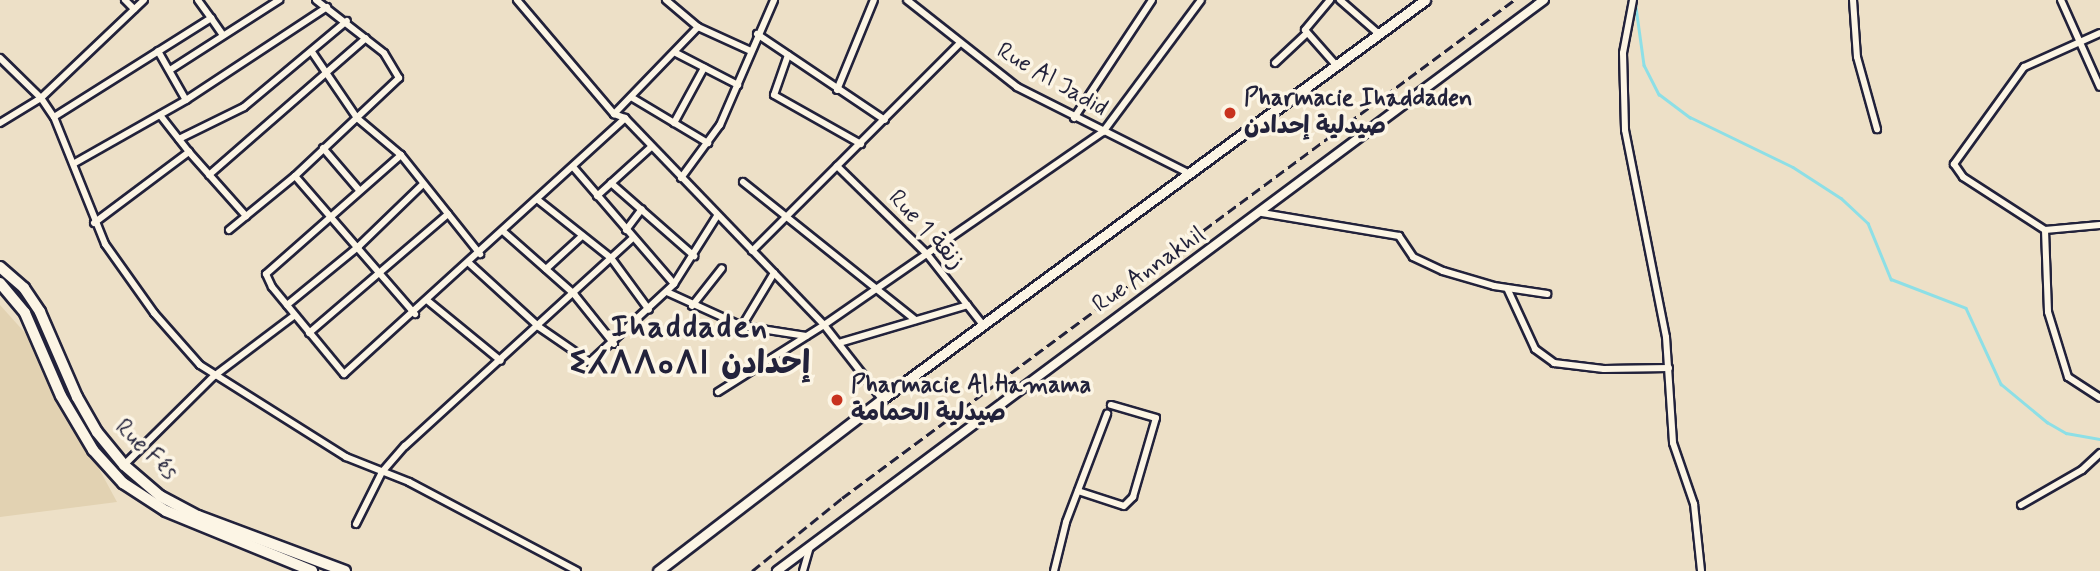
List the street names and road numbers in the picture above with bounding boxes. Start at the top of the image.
street label: Rue Al Jadid [990,36,1114,124]
street label: Rue 1 زنقة [882,184,970,276]
street label: Rue Annakhil [1088,221,1210,319]
street label: Rue Fés [109,413,183,487]

